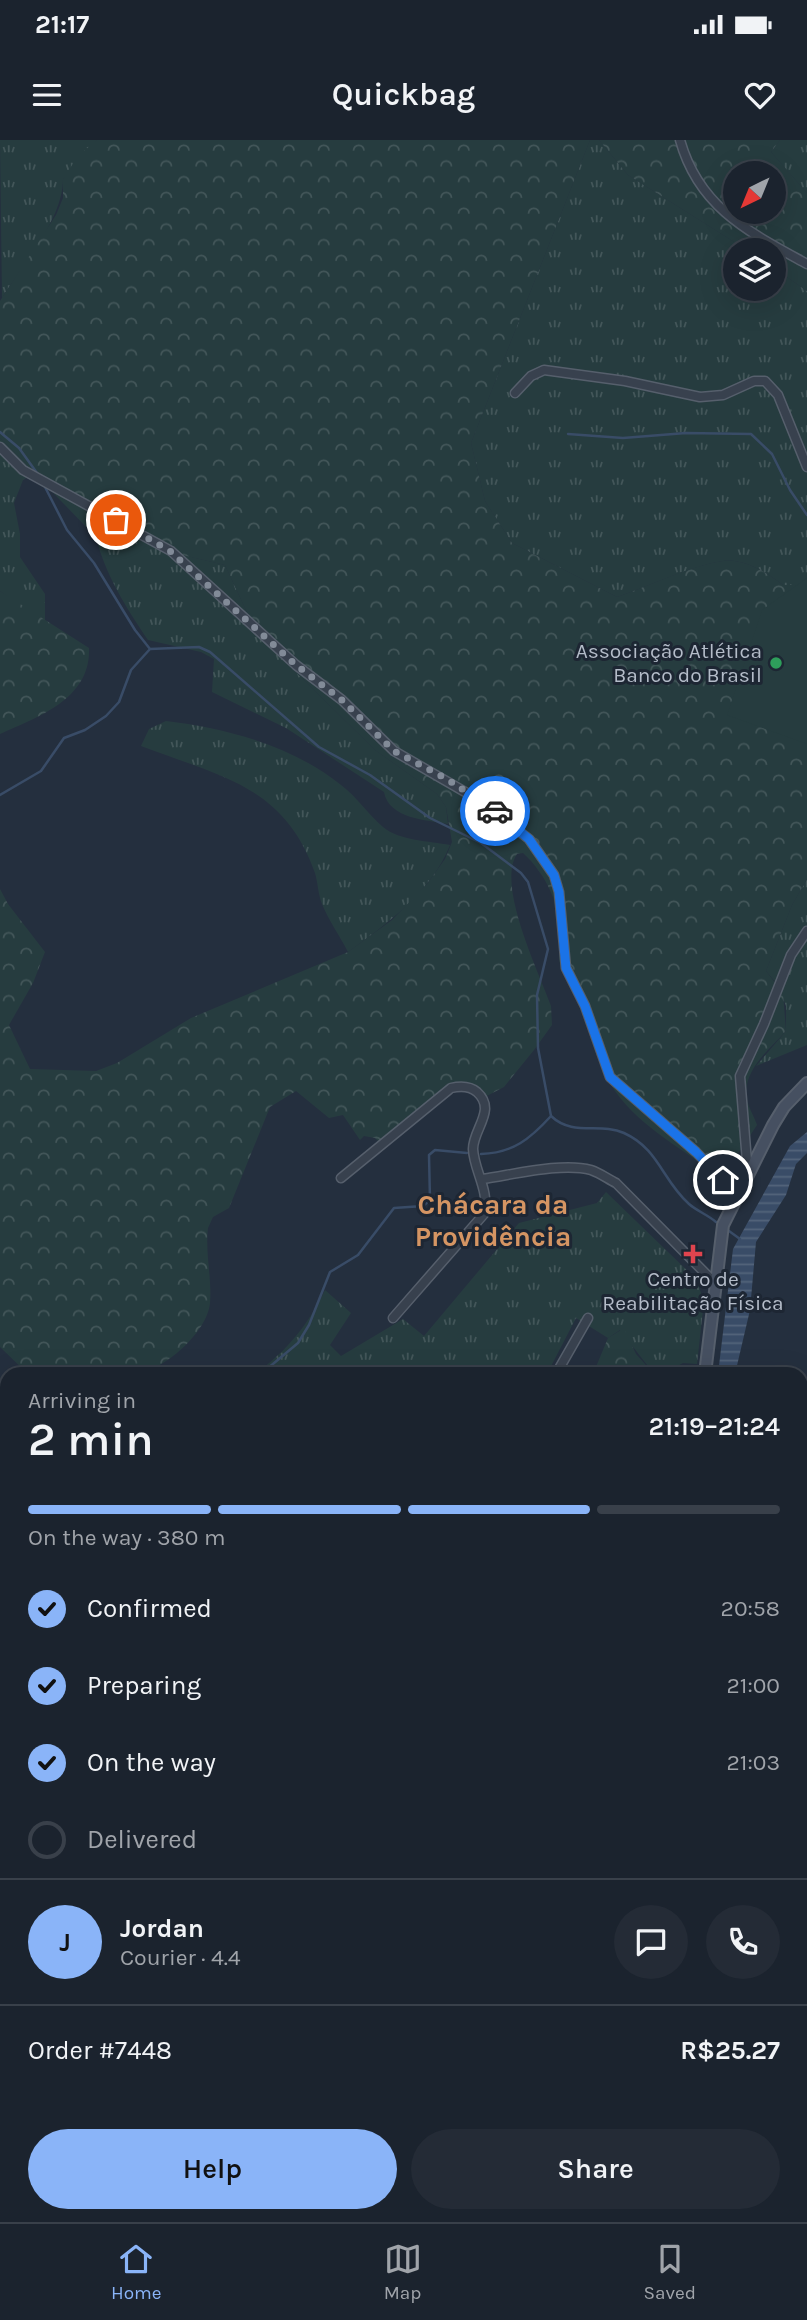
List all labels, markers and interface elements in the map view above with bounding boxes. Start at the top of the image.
text: 21:17 [35,9,89,40]
icon: menu [28,76,66,114]
text: Quickbag [332,76,475,113]
icon: heart [741,76,779,114]
north arrow [723,161,786,224]
map controls [723,161,786,301]
button: layers [723,238,786,301]
pin [86,490,146,550]
icon: bag [97,501,135,539]
place label: Associação Atlética Banco do Brasil [576,639,762,687]
marker: Associação Atlética Banco do Brasil [768,655,784,671]
courier [460,776,530,846]
icon: car [476,792,514,830]
pin [693,1150,753,1210]
icon: home [704,1161,742,1199]
district label: Chácara da Providência [415,1188,571,1253]
marker: Centro de Reabilitação Física [683,1244,703,1264]
place label: Centro de Reabilitação Física [602,1267,784,1315]
text: Arriving in [28,1387,136,1414]
text: 21:19–21:24 [649,1411,780,1442]
text: 2 min [28,1413,154,1467]
text: On the way · 380 m [28,1524,225,1551]
icon: check [28,1590,66,1628]
text: Confirmed [87,1593,212,1624]
text: 20:58 [721,1595,780,1622]
icon: check [28,1667,66,1705]
text: Preparing [87,1670,201,1701]
text: 21:00 [726,1672,780,1699]
icon: check [28,1744,66,1782]
text: On the way [87,1747,216,1778]
text: 21:03 [727,1749,780,1776]
text: Delivered [87,1824,197,1855]
button: chat [614,1905,688,1979]
button: phone [706,1905,780,1979]
text: Jordan [120,1913,204,1944]
text: J [59,1927,71,1958]
text: Courier · 4.4 [120,1944,241,1971]
text: Order #7448 [28,2035,172,2066]
text: R$25.27 [680,2035,780,2066]
button: Help [28,2129,397,2209]
button: Share [411,2129,780,2209]
tab: Home [111,2240,162,2304]
tab: Map [384,2240,422,2304]
tab: Saved [644,2240,696,2304]

